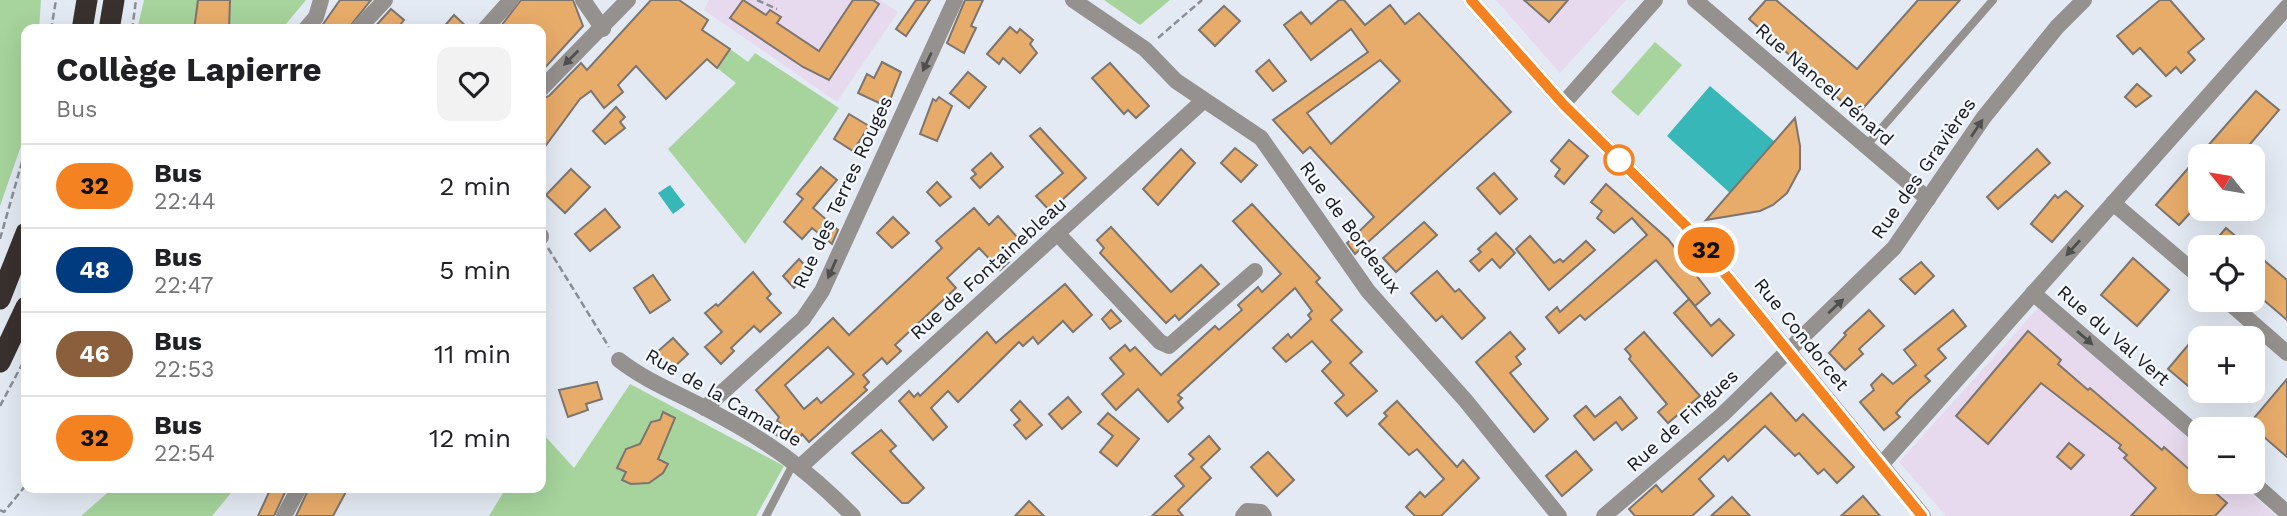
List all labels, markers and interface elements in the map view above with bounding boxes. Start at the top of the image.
street label: Rue Nancel Pénard [1751,18,1898,151]
button: heart [437,47,511,121]
one-way arrow [562,49,579,66]
text: Collège Lapierre [56,50,322,89]
one-way arrow [921,52,932,72]
street label: Rue des Terres Rouges [788,92,897,292]
street label: Rue des Gravières [1866,93,1981,243]
text: Bus [56,96,97,123]
one-way arrow [1970,119,1984,137]
north arrow [2188,144,2264,220]
map controls [2188,144,2265,494]
unlabelled marker [1604,145,1634,175]
street label: Rue de Bordeaux [1295,157,1406,298]
text: Bus [154,158,202,188]
text: 2 min [439,171,511,201]
text: 32 [80,172,109,200]
text: 22:44 [154,188,216,215]
street label: Rue de Fontainebleau [906,192,1071,345]
line badge: 32 [1674,227,1738,273]
button: locate [2188,235,2265,312]
text: 32 [1692,236,1720,264]
one-way arrow [2065,239,2081,257]
text: Bus [154,242,202,272]
text: 5 min [439,255,511,285]
text: 48 [79,256,110,284]
one-way arrow [826,259,838,279]
text: 22:47 [154,272,213,299]
street label: Rue Condorcet [1749,274,1854,395]
street label: Rue du Val Vert [2053,280,2175,391]
one-way arrow [1827,298,1844,314]
text: Bus [154,326,202,356]
button: + [2188,326,2265,403]
one-way arrow [2076,330,2094,346]
text: 11 min [434,339,511,369]
text: 46 [79,340,110,368]
street label: Rue de la Camarde [642,343,806,452]
text: 22:53 [154,356,214,383]
street label: Rue de Fingues [1622,364,1743,476]
text: Bus [154,410,202,440]
button: − [2188,417,2265,494]
text: 12 min [429,423,511,453]
text: 32 [80,424,109,452]
text: 22:54 [154,440,215,467]

